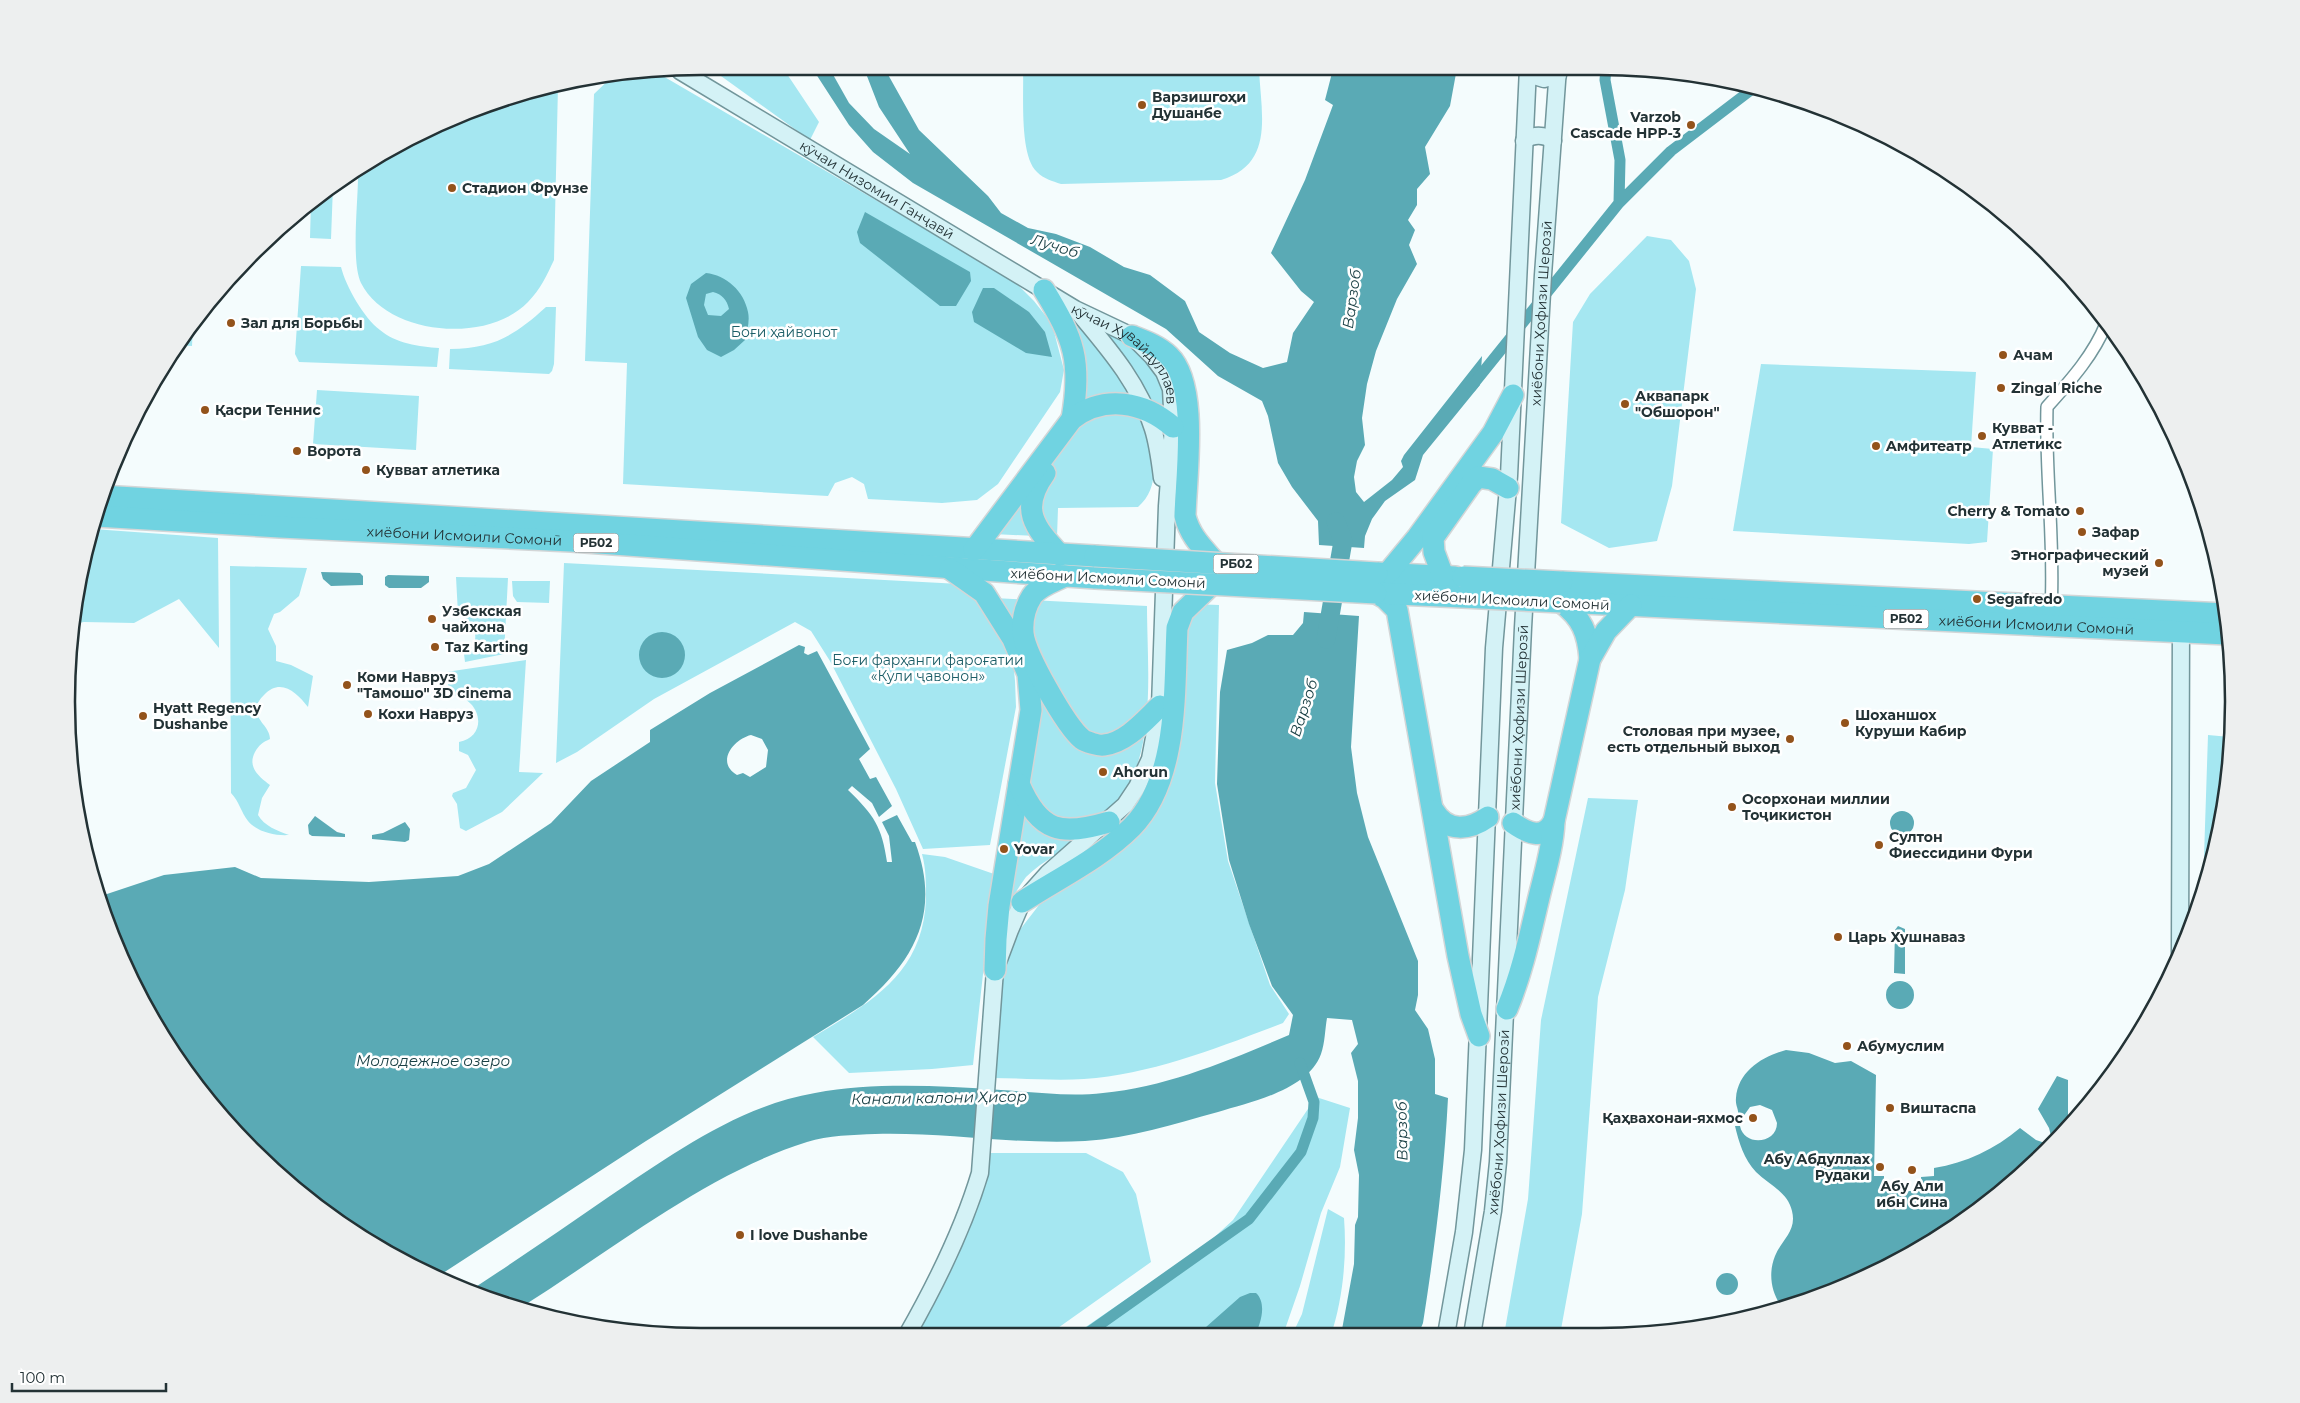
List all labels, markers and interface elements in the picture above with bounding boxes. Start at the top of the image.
place label: Варзишгоҳи Душанбе [1152,88,1246,122]
marker: Варзишгоҳи Душанбе [1136,99,1148,111]
place label: Varzob Cascade HPP-3 [1570,108,1681,142]
marker: Varzob Cascade HPP-3 [1685,119,1697,131]
street label: кӯчаи Низомии Ганҷавӣ [796,136,958,243]
place label: Стадион Фрунзе [462,179,588,197]
marker: Стадион Фрунзе [446,182,458,194]
street label: хиёбони Ҳофизи Шерозӣ [1527,220,1556,406]
water label: Лучоб [1028,229,1081,262]
water label: Варзоб [1338,268,1365,330]
street label: кӯчаи Хувайдуллаев [1068,299,1181,405]
place label: Зал для Борьбы [240,314,363,332]
marker: Зал для Борьбы [225,317,237,329]
park label: Боғи ҳайвонот [731,323,838,341]
place label: Ачам [2013,346,2053,364]
marker: Ачам [1997,349,2009,361]
place label: Zingal Riche [2011,379,2102,397]
marker: Zingal Riche [1995,382,2007,394]
place label: Аквапарк "Обшорон" [1635,387,1720,421]
marker: Аквапарк "Обшорон" [1619,398,1631,410]
place label: Қасри Теннис [215,401,321,419]
marker: Қасри Теннис [199,404,211,416]
place label: Кувват - Атлетикс [1992,419,2063,453]
marker: Кувват - Атлетикс [1976,430,1988,442]
place label: Aмфитеатр [1885,437,1972,455]
marker: Aмфитеатр [1870,440,1882,452]
place label: Ворота [307,442,361,460]
marker: Ворота [291,445,303,457]
place label: Кувват атлетика [376,461,500,479]
marker: Кувват атлетика [360,464,372,476]
place label: Cherry & Tomato [1947,502,2070,520]
marker: Cherry & Tomato [2074,505,2086,517]
street label: хиёбони Исмоили Сомонӣ [366,522,563,550]
place label: Зафар [2091,523,2140,541]
marker: Зафар [2076,526,2088,538]
road number: РБ02 [574,534,618,552]
place label: Этнографический музей [2011,546,2149,580]
road number: РБ02 [1214,554,1258,574]
marker: Этнографический музей [2153,557,2165,569]
street label: хиёбони Исмоили Сомонӣ [1010,564,1206,592]
street label: хиёбони Исмоили Сомонӣ [1414,586,1610,614]
place label: Segafredo [1987,590,2062,608]
marker: Segafredo [1971,593,1983,605]
place label: Узбекская чайхона [442,602,522,636]
road number: РБ02 [1884,610,1928,628]
street label: хиёбони Исмоили Сомонӣ [1938,611,2135,639]
marker: Узбекская чайхона [426,613,438,625]
street label: хиёбони Ҳофизи Шерозӣ [1505,624,1532,811]
place label: Taz Karting [445,638,528,656]
marker: Taz Karting [429,641,441,653]
park label: Боғи фарҳанги фароғатии «Кули ҷавонон» [832,651,1024,685]
place label: Коми Навруз "Тамошо" 3D cinema [357,668,512,702]
water label: Варзоб [1285,677,1322,739]
marker: Коми Навруз "Тамошо" 3D cinema [341,679,353,691]
place label: Hyatt Regency Dushanbe [153,699,262,733]
place label: Кохи Навруз [378,705,474,723]
place label: Шоханшох Куруши Кабир [1855,706,1967,740]
marker: Кохи Навруз [362,708,374,720]
marker: Hyatt Regency Dushanbe [137,710,149,722]
marker: Шоханшох Куруши Кабир [1839,717,1851,729]
place label: Столовая при музее, есть отдельный выход [1607,722,1780,756]
marker: Столовая при музее, есть отдельный выход [1784,733,1796,745]
place label: Ahorun [1112,763,1168,781]
marker: Ahorun [1097,766,1109,778]
place label: Осорхонаи миллии Тоҷикистон [1742,790,1890,824]
marker: Осорхонаи миллии Тоҷикистон [1726,801,1738,813]
place label: Султон Фиессидини Фури [1889,828,2033,862]
marker: Султон Фиессидини Фури [1873,839,1885,851]
place label: Yovar [1013,840,1054,858]
marker: Yovar [998,843,1010,855]
place label: Царь Хушнаваз [1848,928,1966,946]
marker: Царь Хушнаваз [1832,931,1844,943]
street label: хиёбони Ҳофизи Шерозӣ [1484,1029,1513,1216]
place label: Абумуслим [1857,1037,1945,1055]
marker: Абумуслим [1841,1040,1853,1052]
water label: Молодежное озеро [356,1051,510,1070]
water label: Канали калони Ҳисор [851,1086,1027,1109]
place label: Виштаспа [1900,1099,1976,1117]
water label: Варзоб [1391,1101,1412,1161]
marker: Виштаспа [1884,1102,1896,1114]
place label: Қаҳвахонаи-яхмос [1602,1109,1744,1127]
marker: Қаҳвахонаи-яхмос [1747,1112,1759,1124]
place label: Абу Абдуллах Рудаки [1764,1150,1871,1184]
marker: Абу Абдуллах Рудаки [1874,1161,1886,1173]
marker: Абу Али ибн Сина [1906,1164,1918,1176]
place label: Абу Али ибн Сина [1876,1177,1948,1211]
place label: I love Dushanbe [750,1226,868,1244]
marker: I love Dushanbe [734,1229,746,1241]
scale bar [12,1360,166,1392]
text: 100 m [20,1368,65,1387]

